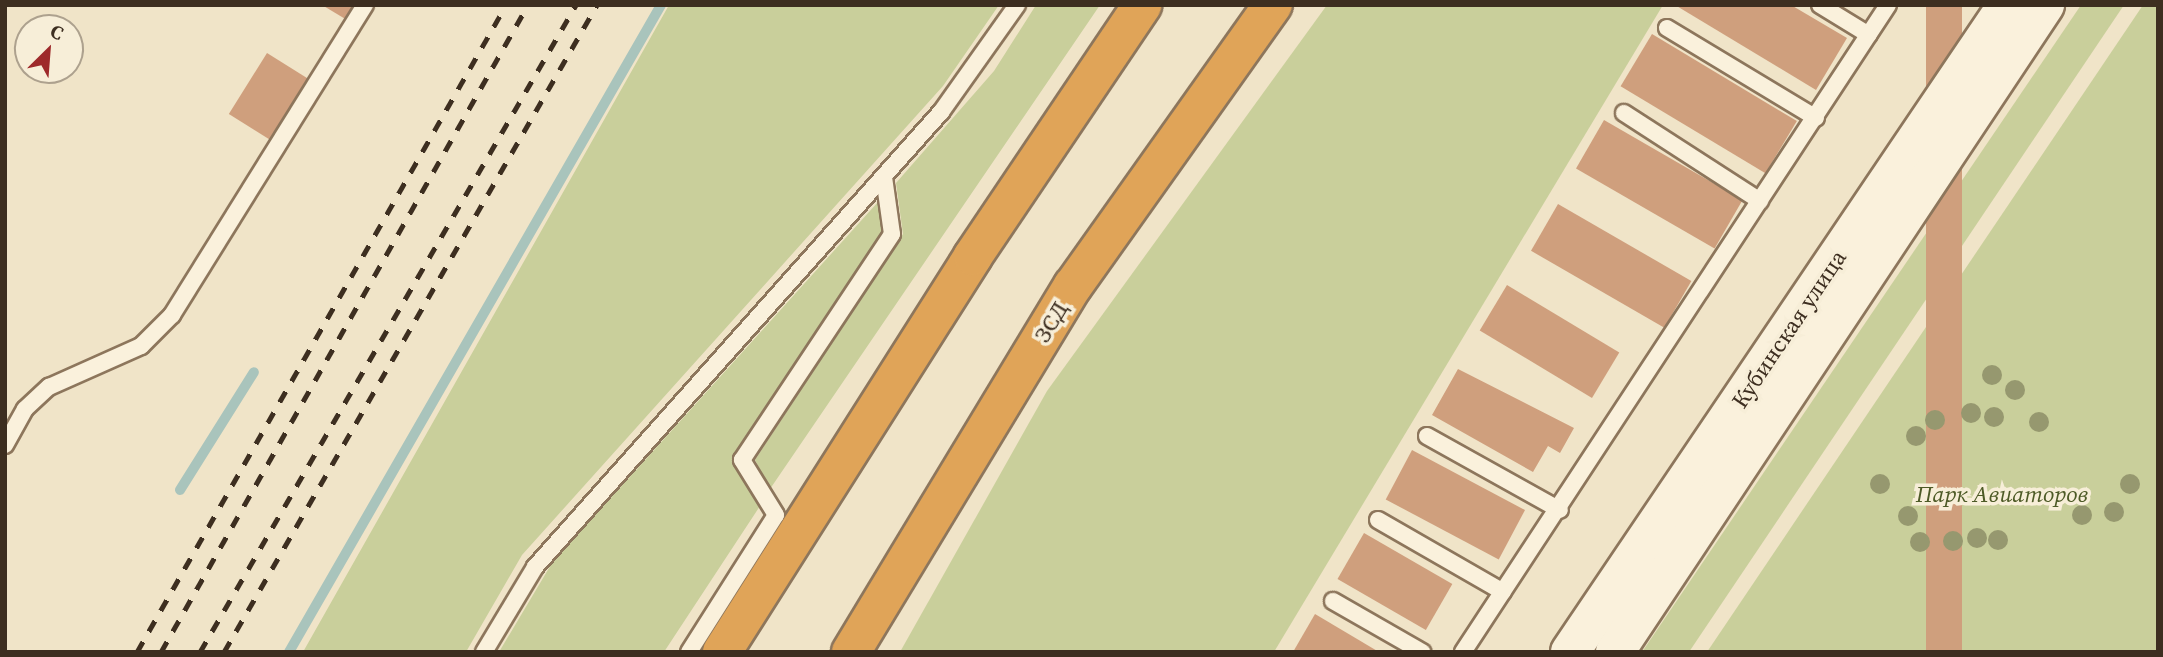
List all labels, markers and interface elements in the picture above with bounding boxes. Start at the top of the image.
north arrow [14,14,84,84]
text: С [46,17,68,46]
street label: Кубинская улица [1726,245,1852,413]
street label: ЗСД [1028,297,1074,347]
park label: Парк Авиаторов [1916,480,2088,508]

